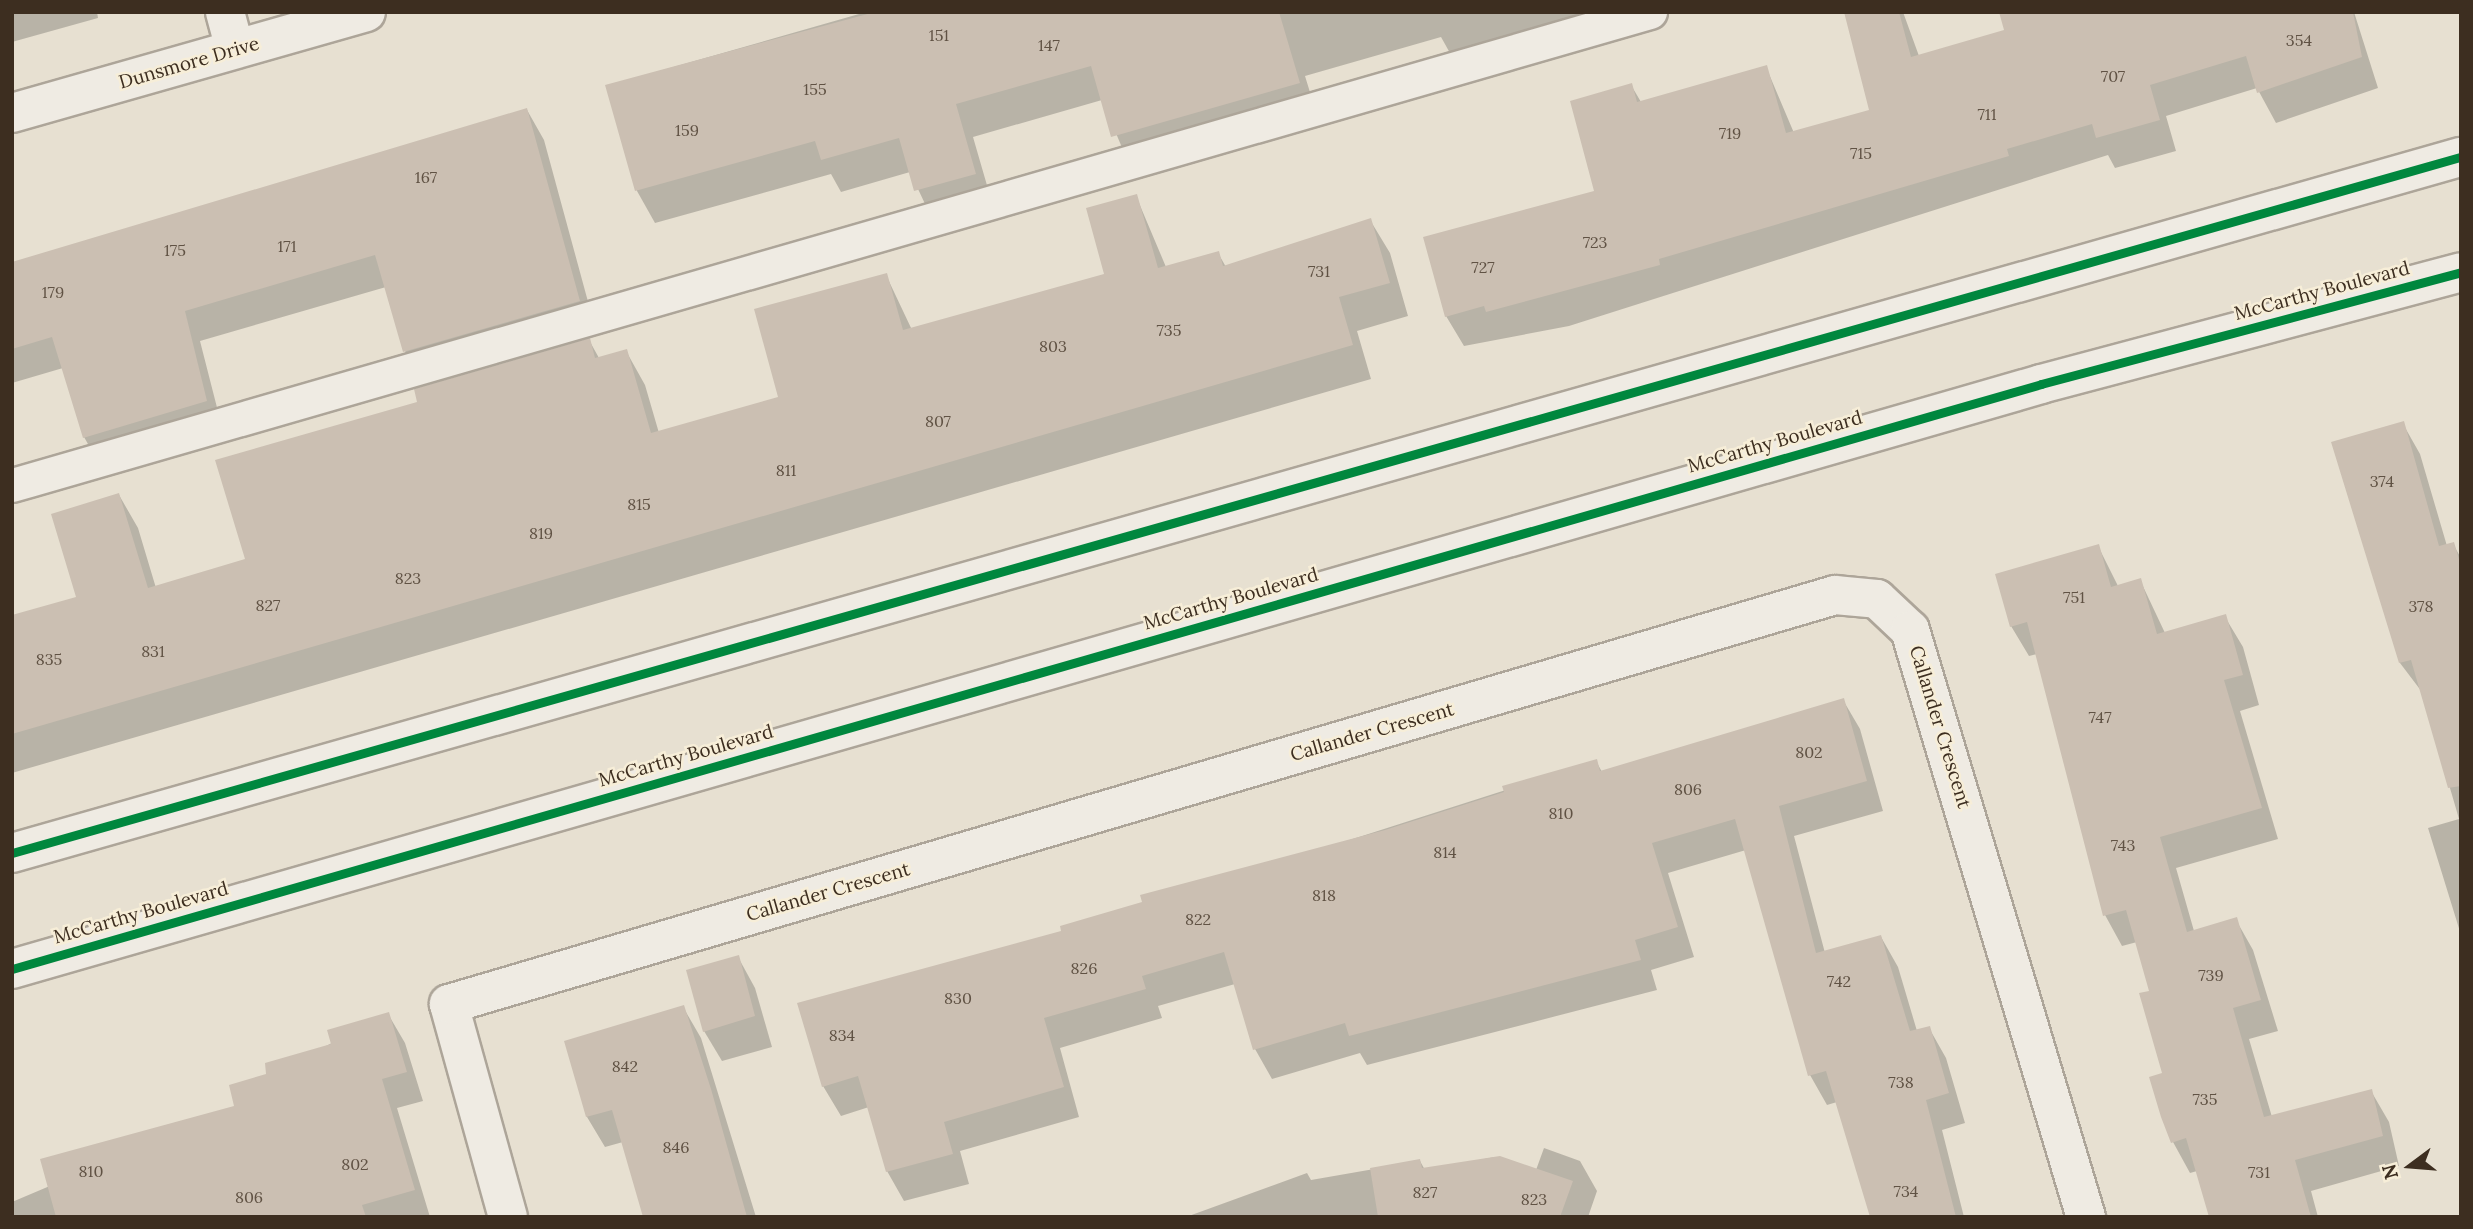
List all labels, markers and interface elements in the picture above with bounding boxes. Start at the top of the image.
house number: 151 [929,25,949,45]
house number: 354 [2286,30,2312,50]
street label: Dunsmore Drive [116,32,262,94]
house number: 147 [1038,35,1060,55]
house number: 707 [2101,66,2125,86]
house number: 155 [803,79,827,99]
house number: 711 [1977,104,1997,124]
house number: 159 [675,120,699,140]
house number: 719 [1719,123,1741,143]
house number: 715 [1850,143,1872,163]
house number: 167 [415,167,437,187]
house number: 723 [1583,232,1607,252]
house number: 171 [277,236,297,256]
house number: 175 [164,240,186,260]
house number: 727 [1471,257,1495,277]
street label: McCarthy Boulevard [2232,257,2412,325]
house number: 731 [1308,261,1330,281]
house number: 179 [42,282,64,302]
house number: 735 [1156,320,1182,340]
house number: 803 [1039,336,1067,356]
street label: McCarthy Boulevard [1685,406,1865,478]
house number: 807 [925,411,951,431]
house number: 811 [776,460,796,480]
house number: 374 [2370,471,2394,491]
house number: 815 [627,494,651,514]
house number: 819 [529,523,553,543]
street label: McCarthy Boulevard [1141,563,1321,635]
house number: 823 [395,568,421,588]
house number: 751 [2063,587,2085,607]
house number: 827 [256,595,280,615]
house number: 378 [2409,596,2433,616]
house number: 831 [141,641,165,661]
street label: Callander Crescent [1904,643,1976,811]
house number: 835 [36,649,62,669]
street label: Callander Crescent [1288,698,1456,766]
house number: 747 [2088,707,2112,727]
street label: McCarthy Boulevard [596,720,776,792]
house number: 802 [1795,742,1823,762]
house number: 806 [1674,779,1702,799]
house number: 810 [1549,803,1573,823]
house number: 743 [2111,835,2135,855]
house number: 814 [1433,842,1457,862]
street label: Callander Crescent [744,858,912,926]
street label: McCarthy Boulevard [51,877,231,949]
house number: 818 [1312,885,1336,905]
house number: 822 [1185,909,1211,929]
house number: 826 [1071,958,1097,978]
house number: 739 [2198,965,2224,985]
house number: 742 [1827,971,1851,991]
house number: 830 [944,988,972,1008]
house number: 834 [829,1025,855,1045]
house number: 842 [612,1056,638,1076]
house number: 738 [1888,1072,1914,1092]
house number: 735 [2192,1089,2218,1109]
north arrow [2375,1131,2445,1201]
house number: 846 [663,1137,689,1157]
house number: 802 [341,1154,369,1174]
house number: 810 [79,1161,103,1181]
text: N [2376,1161,2403,1182]
house number: 731 [2248,1162,2270,1182]
house number: 734 [1894,1181,1918,1201]
house number: 827 [1413,1182,1437,1202]
house number: 806 [235,1187,263,1207]
house number: 823 [1521,1189,1547,1209]

